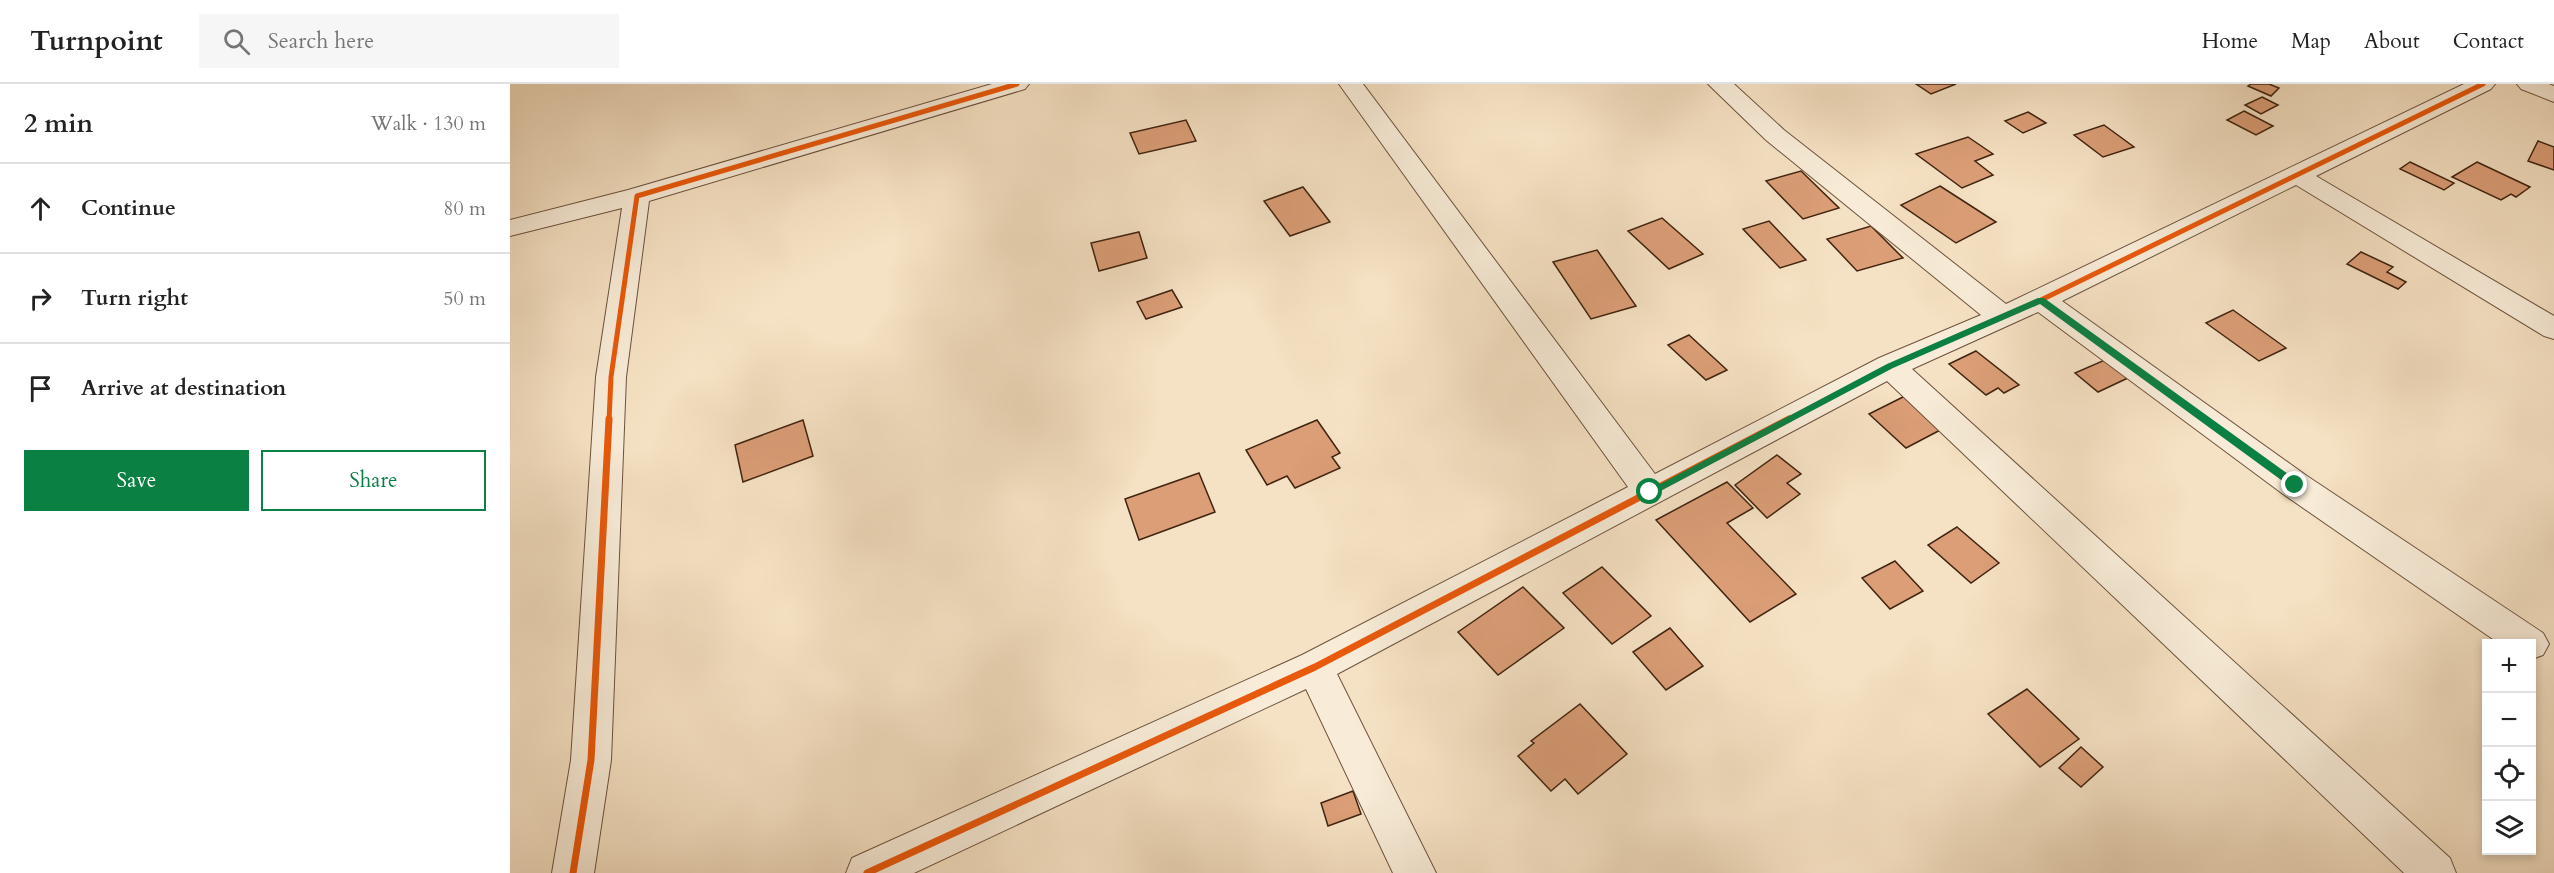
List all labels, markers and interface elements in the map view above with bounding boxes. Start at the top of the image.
search box [199,14,619,68]
text: Turnpoint [30,22,163,60]
icon: search [220,25,253,58]
text: Search here [268,26,374,56]
text: Home [2202,27,2258,56]
text: Map [2291,27,2331,56]
text: About [2364,27,2420,56]
text: Contact [2453,27,2524,56]
text: 2 min [24,106,93,141]
text: Walk · 130 m [371,110,486,137]
icon: ahead [24,192,57,225]
text: Continue [81,193,176,223]
text: 80 m [443,195,486,222]
icon: right [24,282,57,315]
text: Turn right [81,283,188,313]
text: 50 m [443,285,486,312]
icon: arrive [24,372,57,405]
text: Arrive at destination [81,373,286,403]
button: Save [24,450,249,511]
button: Share [261,450,486,511]
route end [2281,471,2307,497]
route start [1636,478,1662,504]
map controls [2482,639,2536,855]
button: + [2482,639,2536,693]
button: − [2482,693,2536,747]
button: locate [2482,747,2536,801]
button: layers [2482,801,2536,855]

